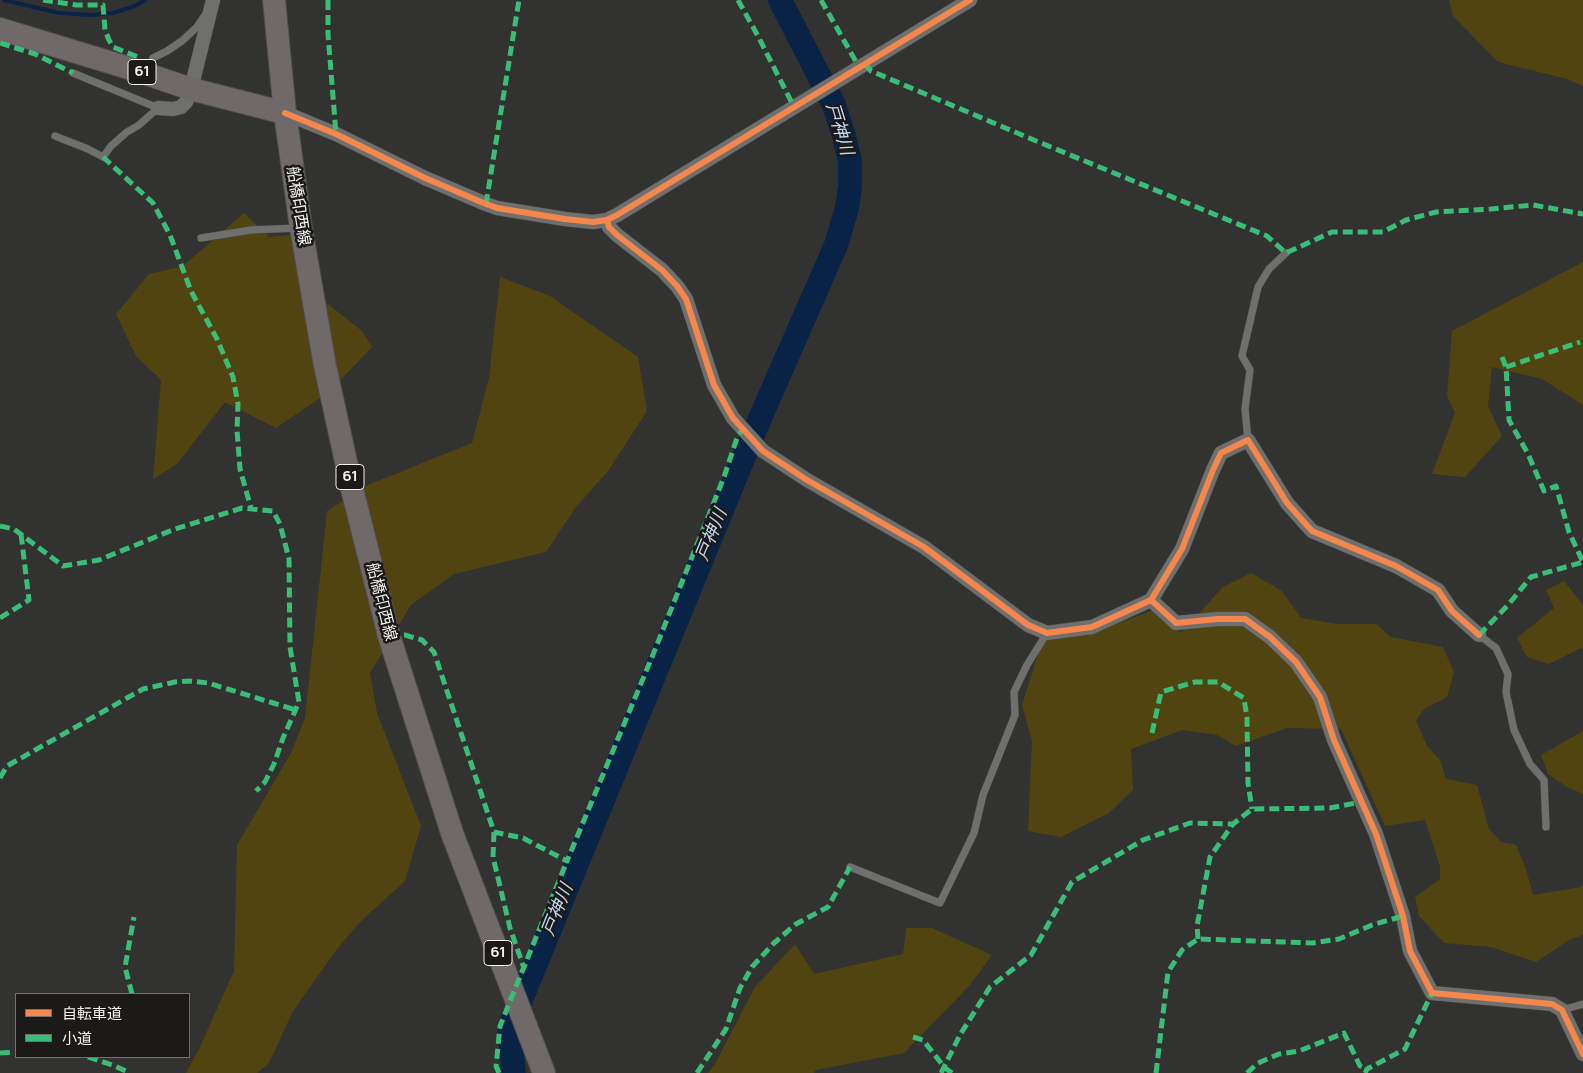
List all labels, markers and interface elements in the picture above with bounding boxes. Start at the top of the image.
road number: 61 [128,60,156,84]
water label: 戸神川 [821,100,857,158]
street label: 船橋印西線 [282,165,314,247]
road number: 61 [336,464,364,490]
water label: 戸神川 [692,506,732,564]
street label: 船橋印西線 [362,561,400,643]
water label: 戸神川 [538,881,578,939]
road number: 61 [484,940,512,966]
legend [15,993,190,1058]
text: 自転車道 [62,1003,122,1024]
text: 小道 [62,1028,92,1049]

